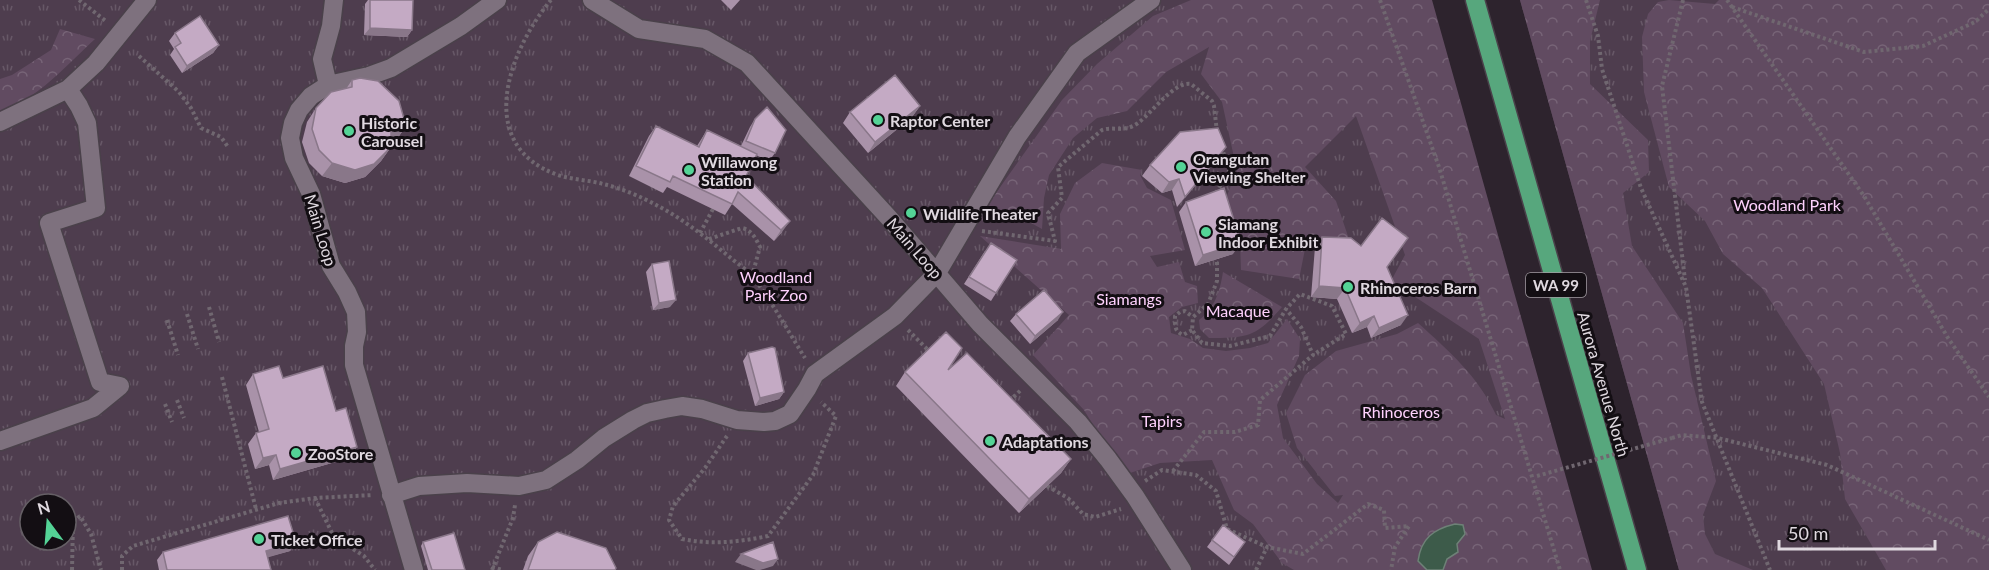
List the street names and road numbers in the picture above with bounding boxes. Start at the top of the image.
street label: Main Loop [301,192,341,268]
street label: Main Loop [883,214,947,282]
road number: WA 99 [1526,273,1586,297]
street label: Aurora Avenue North [1574,309,1634,459]

